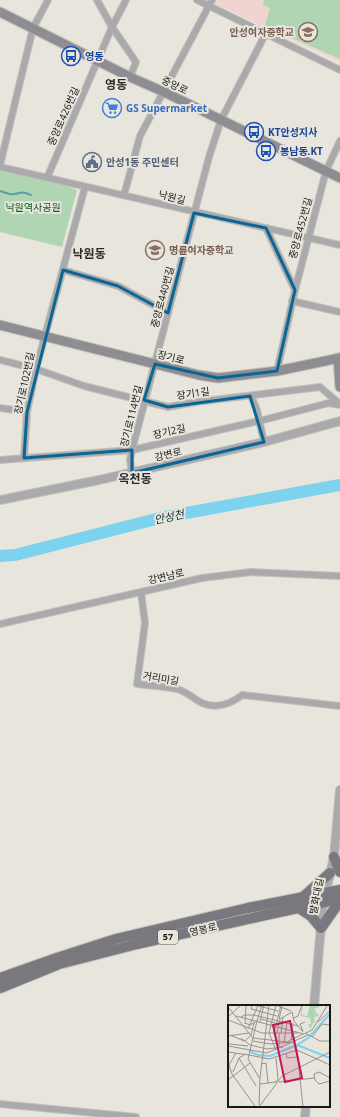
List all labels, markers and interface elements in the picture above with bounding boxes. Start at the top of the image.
school or university icon: 안성여자중학교 [297,21,319,43]
place label: 안성여자중학교 [230,25,294,39]
bus stop icon: 영동 [60,45,82,67]
place label: 영동 [85,49,103,63]
street label: 중앙로 [160,73,190,97]
district label: 영동 [105,76,127,93]
street label: 중앙로426번길 [44,84,82,148]
supermarket icon: GS Supermarket [101,97,123,119]
place label: GS Supermarket [126,101,208,115]
bus stop icon: KT안성지사 [243,121,265,143]
place label: KT안성지사 [268,125,318,139]
bus stop icon: 봉남동.KT [255,140,277,162]
place label: 봉남동.KT [280,144,323,158]
public building icon: 안성1동 주민센터 [81,151,103,173]
place label: 안성1동 주민센터 [106,155,179,169]
street label: 낙원길 [157,187,187,207]
street label: 중앙로452번길 [285,196,315,260]
park label: 낙원역사공원 [5,200,61,214]
school or university icon: 명륜여자중학교 [144,239,166,261]
place label: 명륜여자중학교 [169,243,233,257]
district label: 낙원동 [72,245,106,262]
street label: 중앙로440번길 [147,265,177,329]
street label: 장기로 [156,347,186,367]
street label: 장기로102번길 [11,351,37,415]
street label: 장기로114번길 [117,384,145,448]
street label: 장기1길 [176,384,210,402]
street label: 장기2길 [151,420,187,442]
street label: 강변로 [153,444,183,464]
district label: 옥천동 [118,470,152,487]
water label: 안성천 [152,506,187,527]
street label: 강변남로 [146,565,186,587]
street label: 거리미길 [142,668,180,688]
street label: 발화대길 [306,877,326,915]
street label: 영봉로 [188,919,218,939]
road number: 57 [158,930,178,944]
inset map [228,1005,330,1107]

